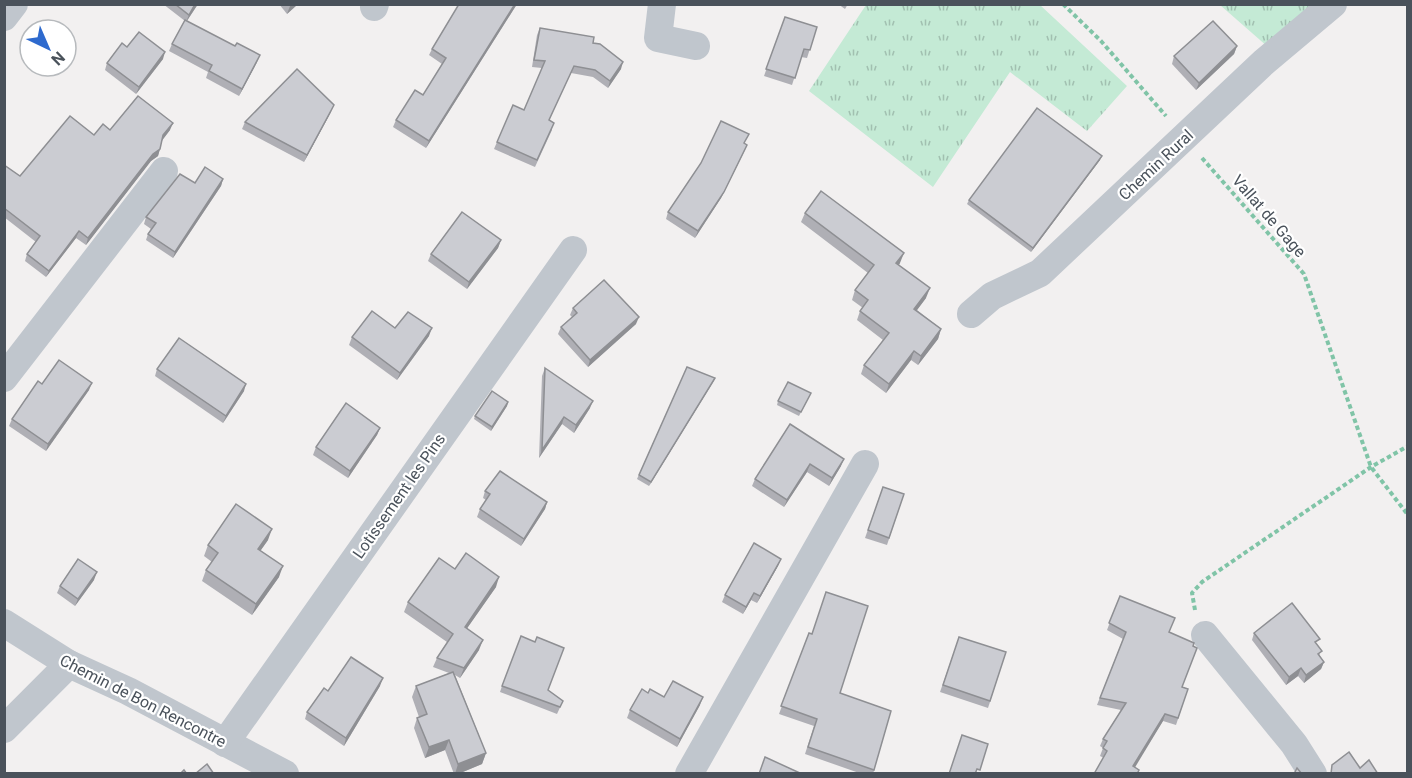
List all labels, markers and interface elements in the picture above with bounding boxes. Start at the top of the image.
north arrow [18,18,78,78]
text: N [47,48,69,69]
street label: Chemin Rural [1115,126,1197,204]
street label: Vallat de Gage [1228,171,1310,261]
street label: Lotissement les Pins [349,430,449,562]
street label: Chemin de Bon Rencontre [57,651,229,751]

